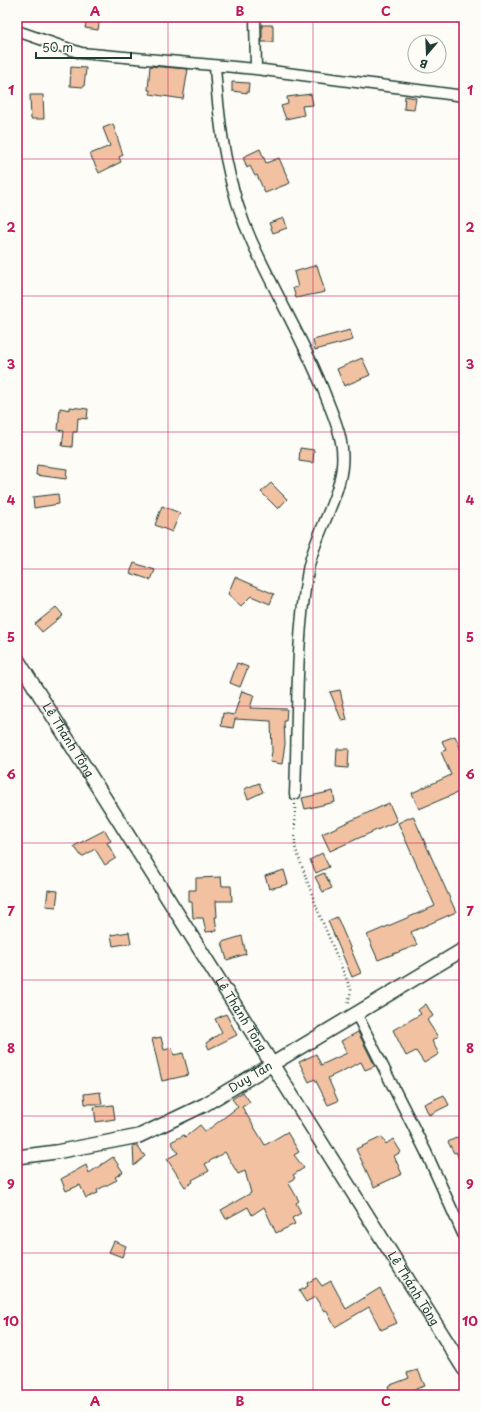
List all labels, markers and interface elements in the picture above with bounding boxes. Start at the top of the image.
text: A [90,1,100,20]
text: B [236,1,245,20]
text: C [381,1,391,20]
scale bar [36,34,131,60]
north arrow [407,34,447,74]
text: 50 m [42,38,73,56]
text: B [417,55,430,73]
text: 1 [8,80,14,99]
text: 1 [467,80,473,99]
text: 2 [6,217,16,236]
text: 2 [465,217,475,236]
text: 3 [7,354,16,373]
text: 3 [466,354,475,373]
text: 4 [7,490,16,509]
text: 4 [466,490,475,509]
text: 5 [7,627,15,646]
text: 5 [466,627,474,646]
street label: Lê Thánh Tông [39,699,99,781]
text: 6 [6,764,16,783]
text: 6 [465,764,475,783]
text: 7 [7,901,15,920]
text: 7 [466,901,474,920]
street label: Lê Thánh Tông [211,973,272,1055]
text: 8 [7,1038,15,1057]
text: 8 [466,1038,474,1057]
street label: Duy Tân [224,1056,275,1096]
text: 9 [7,1174,15,1193]
text: 9 [466,1174,474,1193]
street label: Lê Thánh Tông [384,1247,445,1329]
text: 10 [3,1311,19,1330]
text: 10 [462,1311,478,1330]
text: A [90,1391,100,1410]
text: B [236,1391,245,1410]
text: C [381,1391,391,1410]

